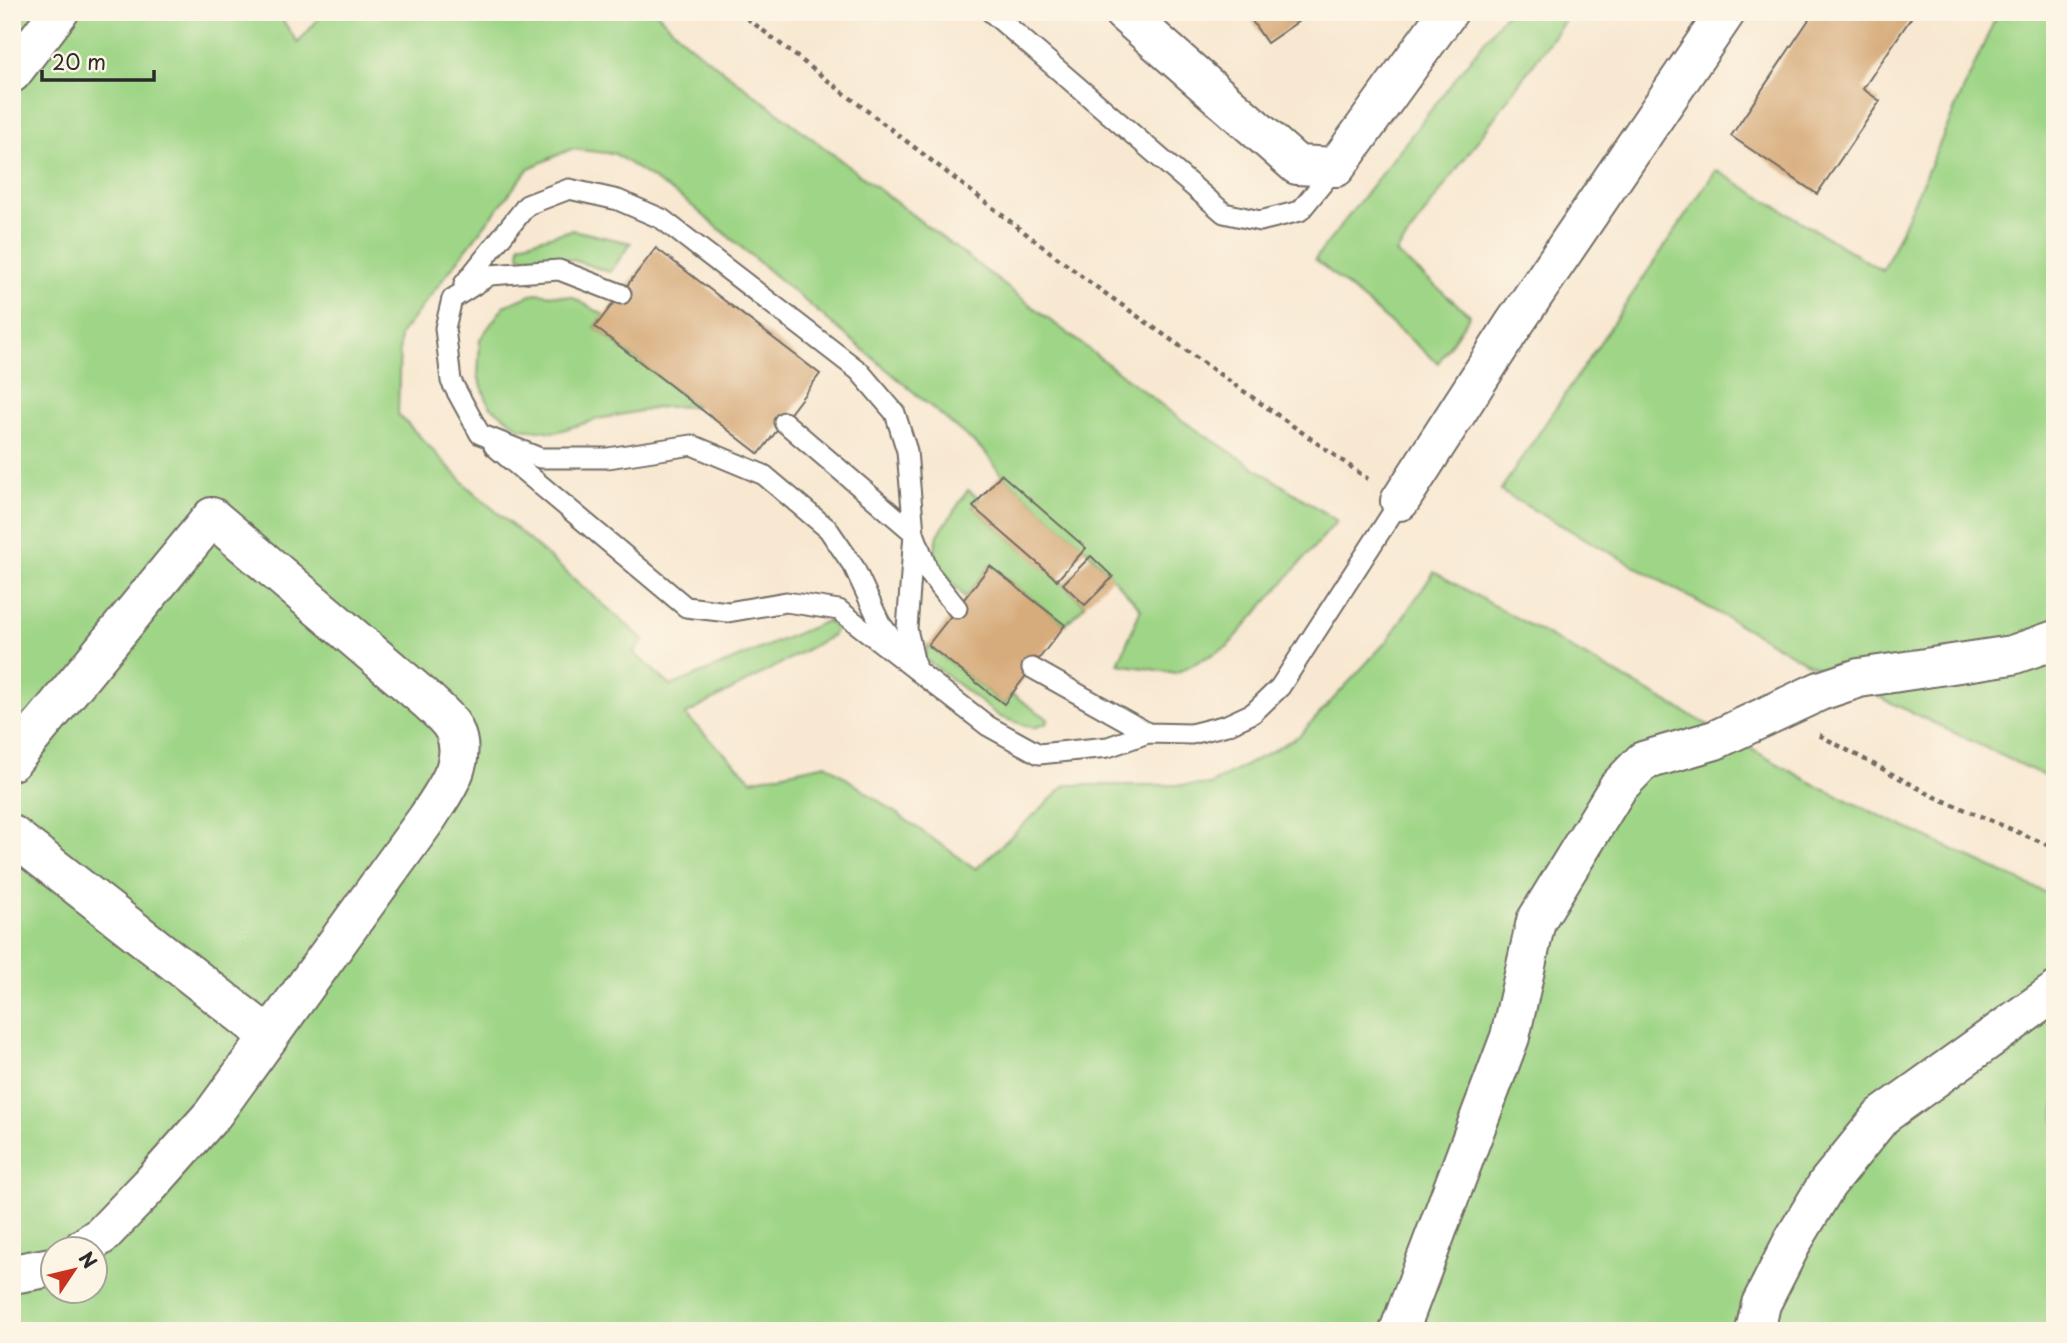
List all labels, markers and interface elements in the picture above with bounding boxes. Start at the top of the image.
scale bar [42,38,154,82]
text: 20 m [52,45,106,77]
north arrow [38,1234,108,1304]
text: N [73,1245,105,1274]

